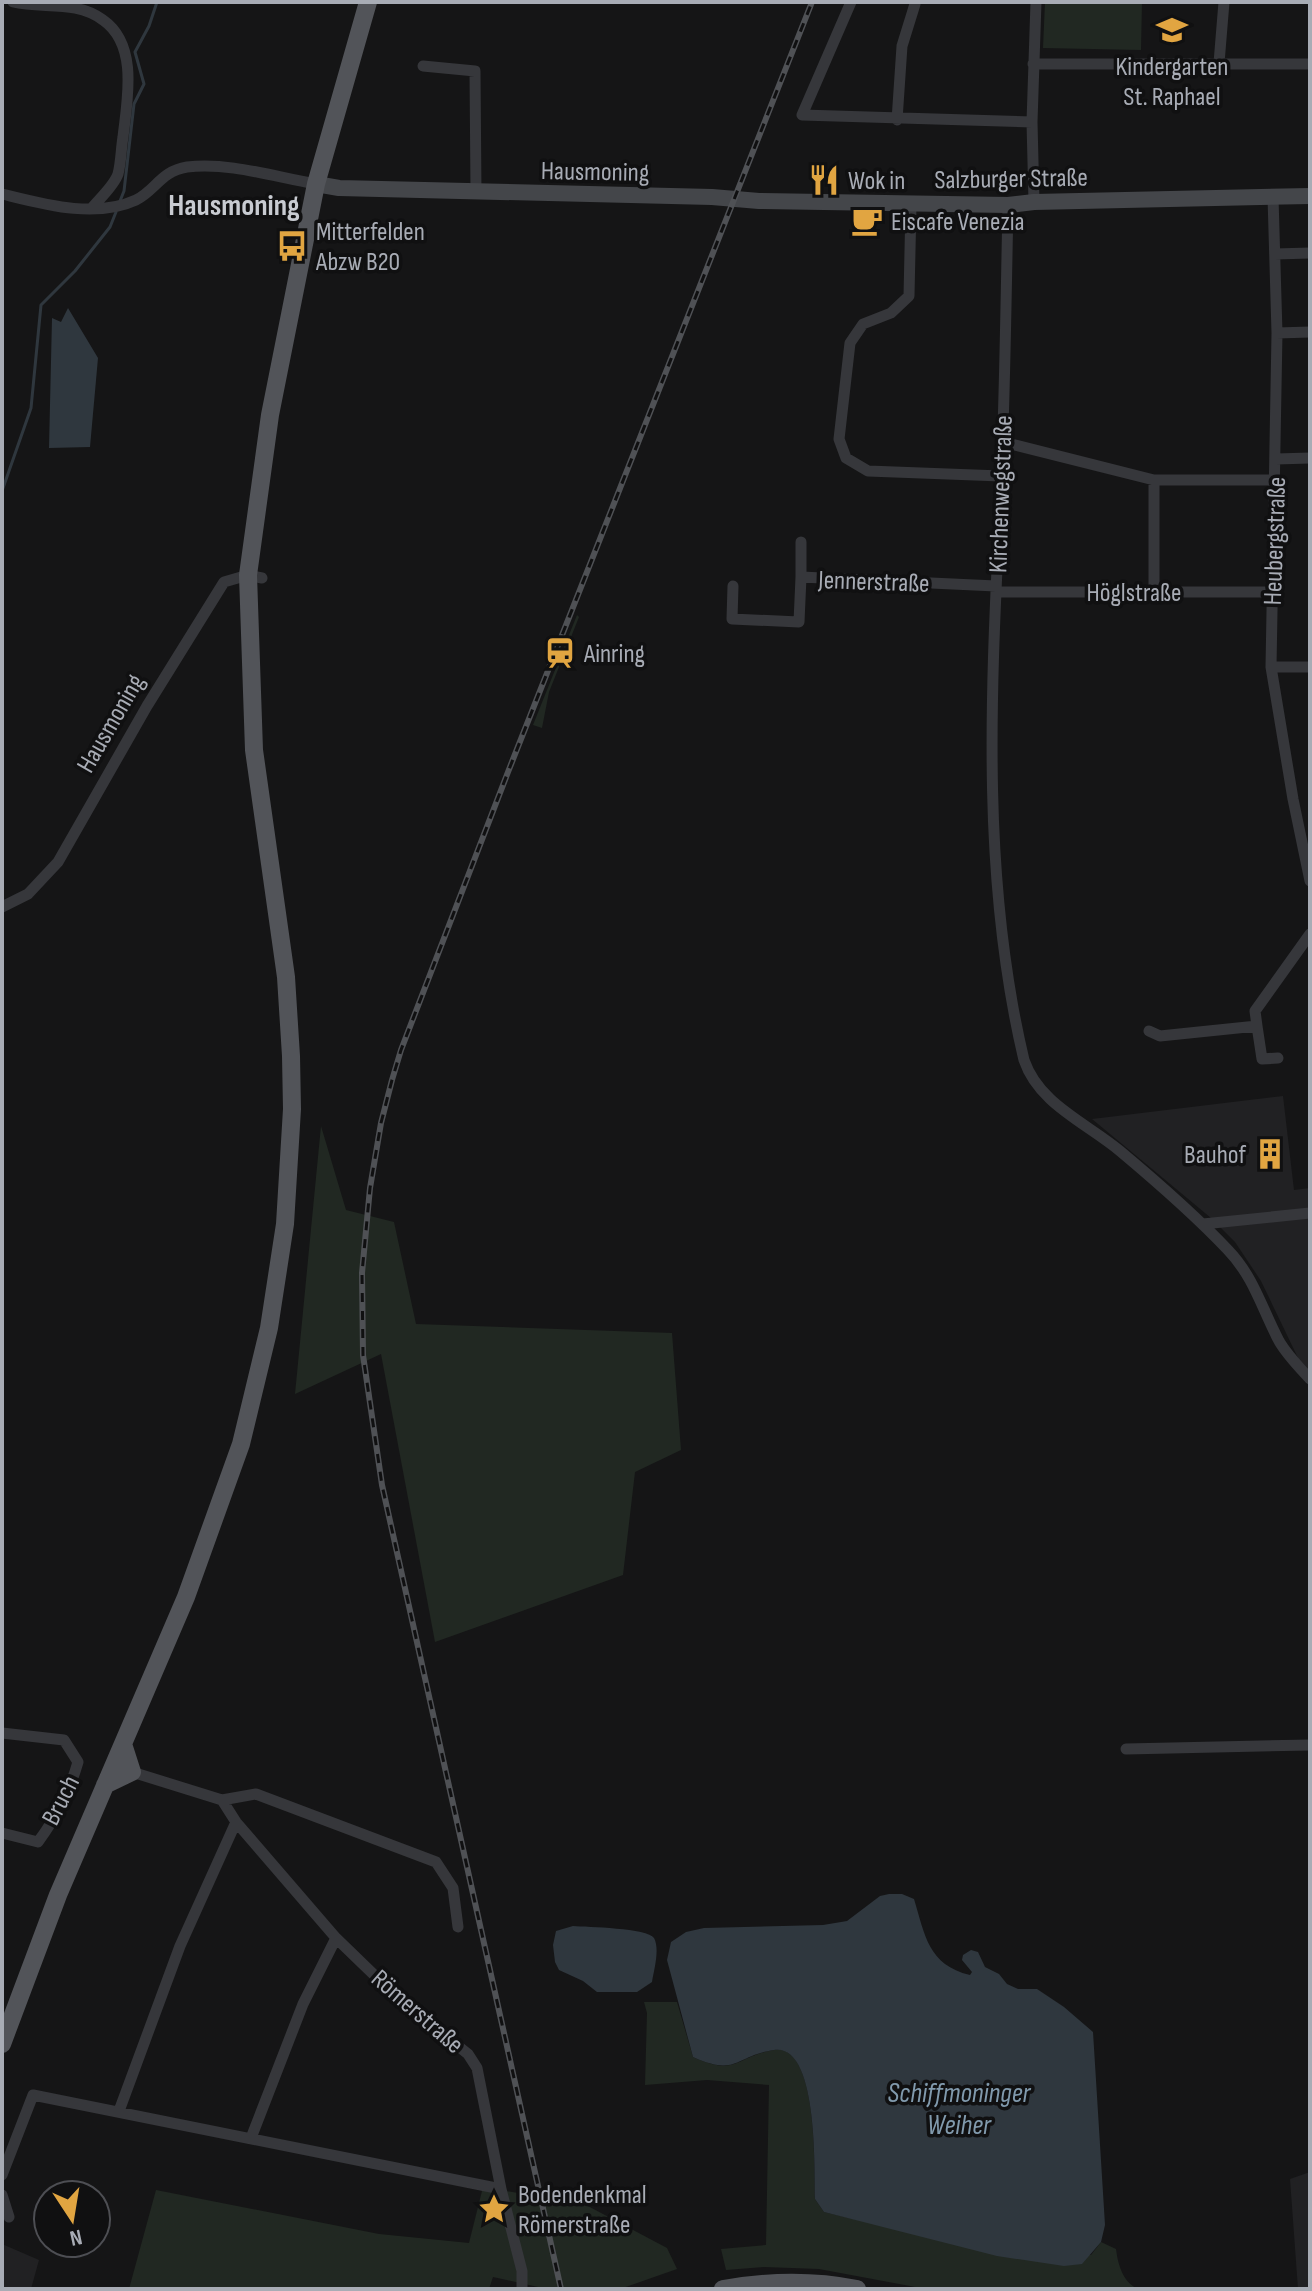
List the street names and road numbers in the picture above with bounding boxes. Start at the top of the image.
street label: Hausmoning [541,156,649,189]
street label: Salzburger Straße [934,163,1088,196]
street label: Kirchenwegstraße [983,415,1020,573]
street label: Heubergstraße [1258,476,1293,606]
street label: Jennerstraße [817,565,930,600]
street label: Höglstraße [1087,578,1181,609]
street label: Hausmoning [71,669,152,778]
street label: Bruch [36,1771,87,1831]
street label: Römerstraße [364,1964,470,2061]

